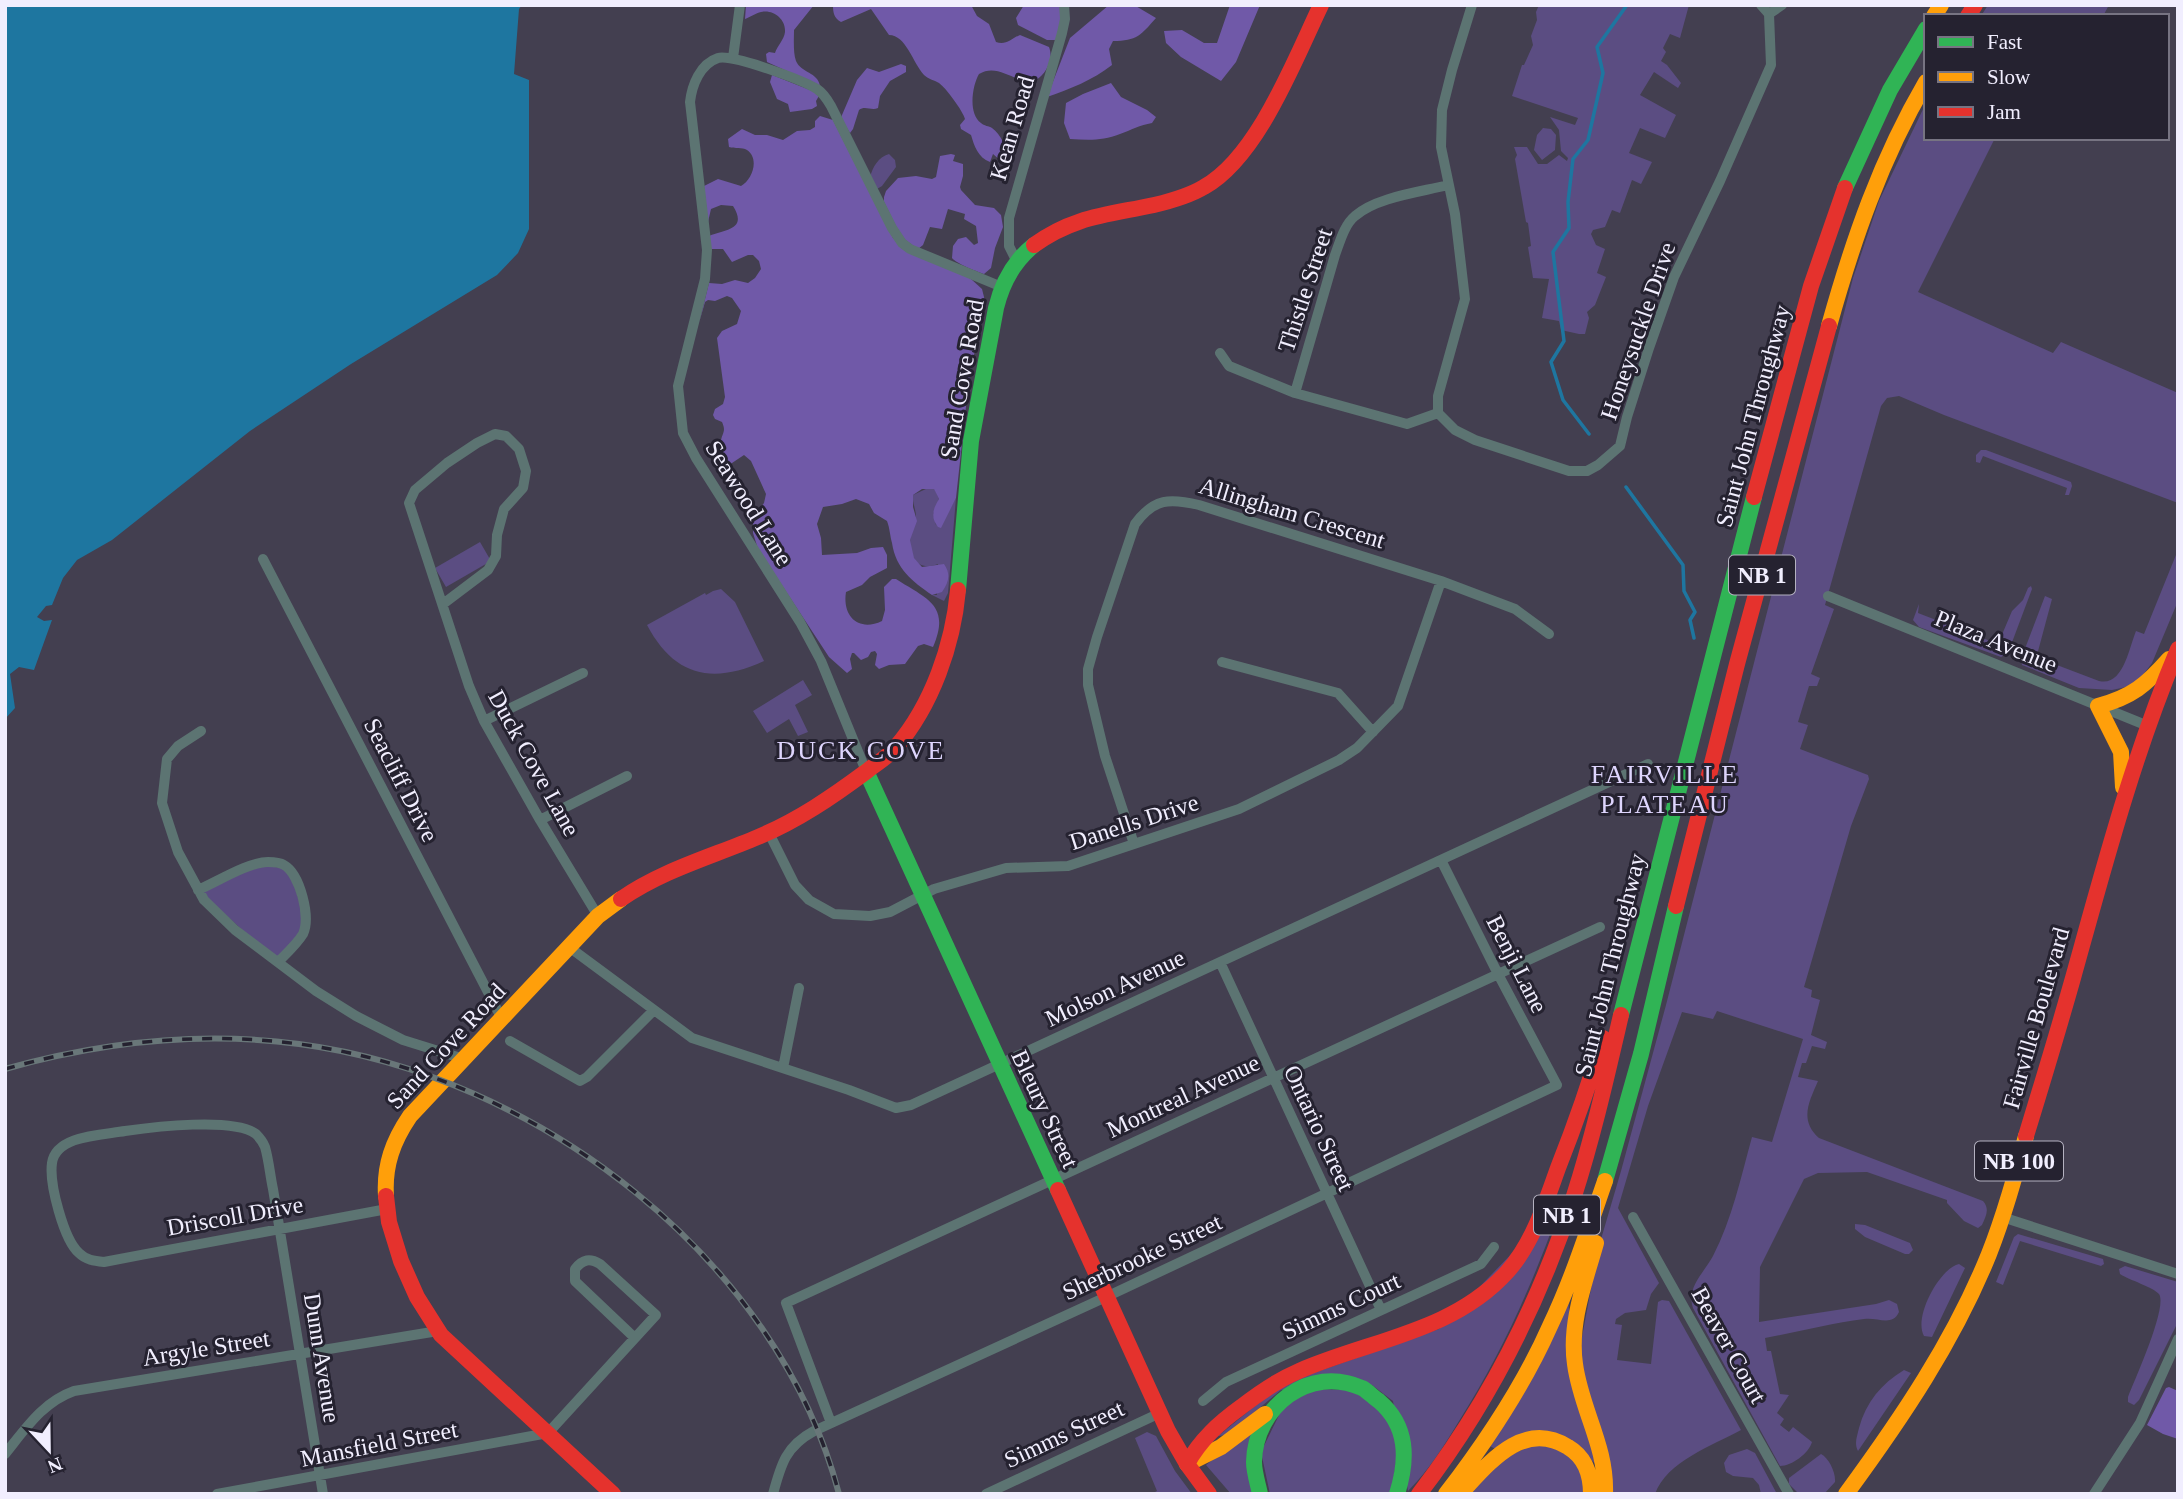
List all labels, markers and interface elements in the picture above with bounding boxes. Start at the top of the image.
legend [1924,14,2169,140]
text: Fast [1987,30,2022,54]
text: Slow [1987,65,2031,89]
street label: Kean Road [985,73,1039,183]
text: Jam [1987,100,2021,124]
street label: Thistle Street [1273,224,1337,355]
street label: Honeysuckle Drive [1595,239,1681,423]
street label: Sand Cove Road [935,297,989,461]
street label: Saint John Throughway [1711,302,1795,530]
street label: Seawood Lane [700,436,798,570]
street label: Allingham Crescent [1196,472,1388,554]
road number: NB 1 [1729,555,1795,594]
street label: Plaza Avenue [1931,605,2061,677]
street label: Duck Cove Lane [483,686,585,840]
street label: Seacliff Drive [359,714,443,846]
district label: DUCK COVE [777,736,945,765]
district label: FAIRVILLE PLATEAU [1591,760,1739,819]
street label: Danells Drive [1066,789,1202,855]
street label: Saint John Throughway [1570,851,1650,1079]
street label: Benji Lane [1481,911,1553,1017]
street label: Fairville Boulevard [1998,924,2074,1112]
street label: Molson Avenue [1041,944,1189,1032]
street label: Sand Cove Road [381,978,511,1114]
street label: Bleury Street [1006,1046,1084,1172]
street label: Montreal Avenue [1103,1049,1263,1143]
street label: Ontario Street [1279,1061,1360,1195]
road number: NB 100 [1975,1142,2063,1180]
street label: Driscoll Drive [165,1191,305,1241]
road number: NB 1 [1534,1196,1600,1234]
street label: Sherbrooke Street [1058,1209,1226,1305]
street label: Simms Court [1278,1267,1405,1345]
street label: Beaver Court [1686,1282,1772,1408]
street label: Dunn Avenue [299,1291,345,1425]
street label: Argyle Street [141,1325,272,1371]
street label: Simms Street [1000,1395,1128,1473]
north arrow [14,1415,84,1485]
street label: Mansfield Street [298,1416,460,1472]
text: N [45,1453,65,1478]

